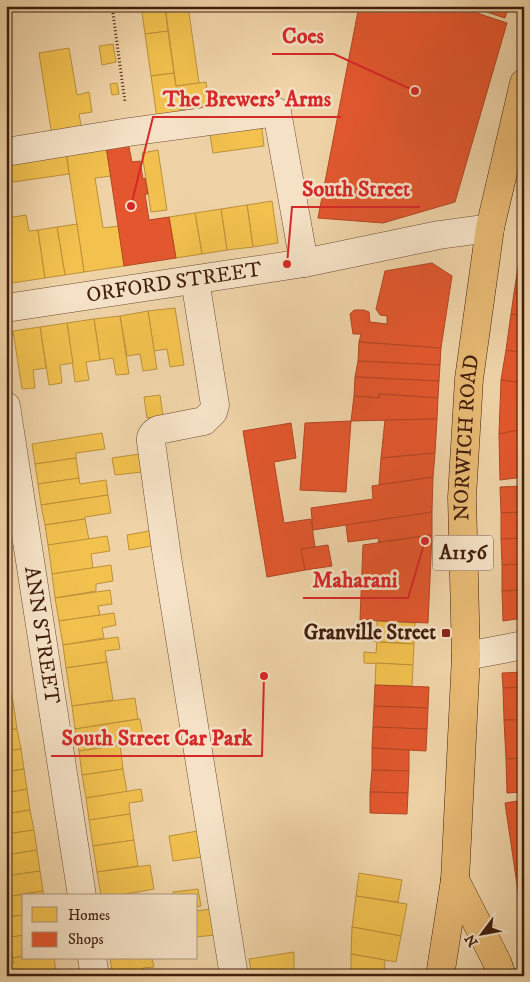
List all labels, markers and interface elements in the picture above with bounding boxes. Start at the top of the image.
callout: Coes [272,17,334,54]
text: Coes [282,23,325,50]
callout: The Brewers' Arms [153,80,341,117]
text: The Brewers' Arms [162,86,332,113]
callout: South Street [292,170,420,207]
text: South Street [302,176,410,203]
street label: ORFORD STREET [85,257,264,309]
street label: NORWICH ROAD [449,353,485,521]
road number: A1156 [433,536,493,570]
callout: Maharani [303,561,408,598]
street label: ANN STREET [18,565,65,706]
text: Maharani [312,567,398,594]
place label: Granville Street [304,620,436,646]
marker: Granville Street [440,627,452,639]
callout: South Street Car Park [51,719,262,756]
text: South Street Car Park [62,725,254,752]
legend [22,894,198,960]
text: Homes [68,906,110,925]
north arrow [458,910,508,960]
text: Shops [68,930,104,949]
text: N [461,930,483,950]

